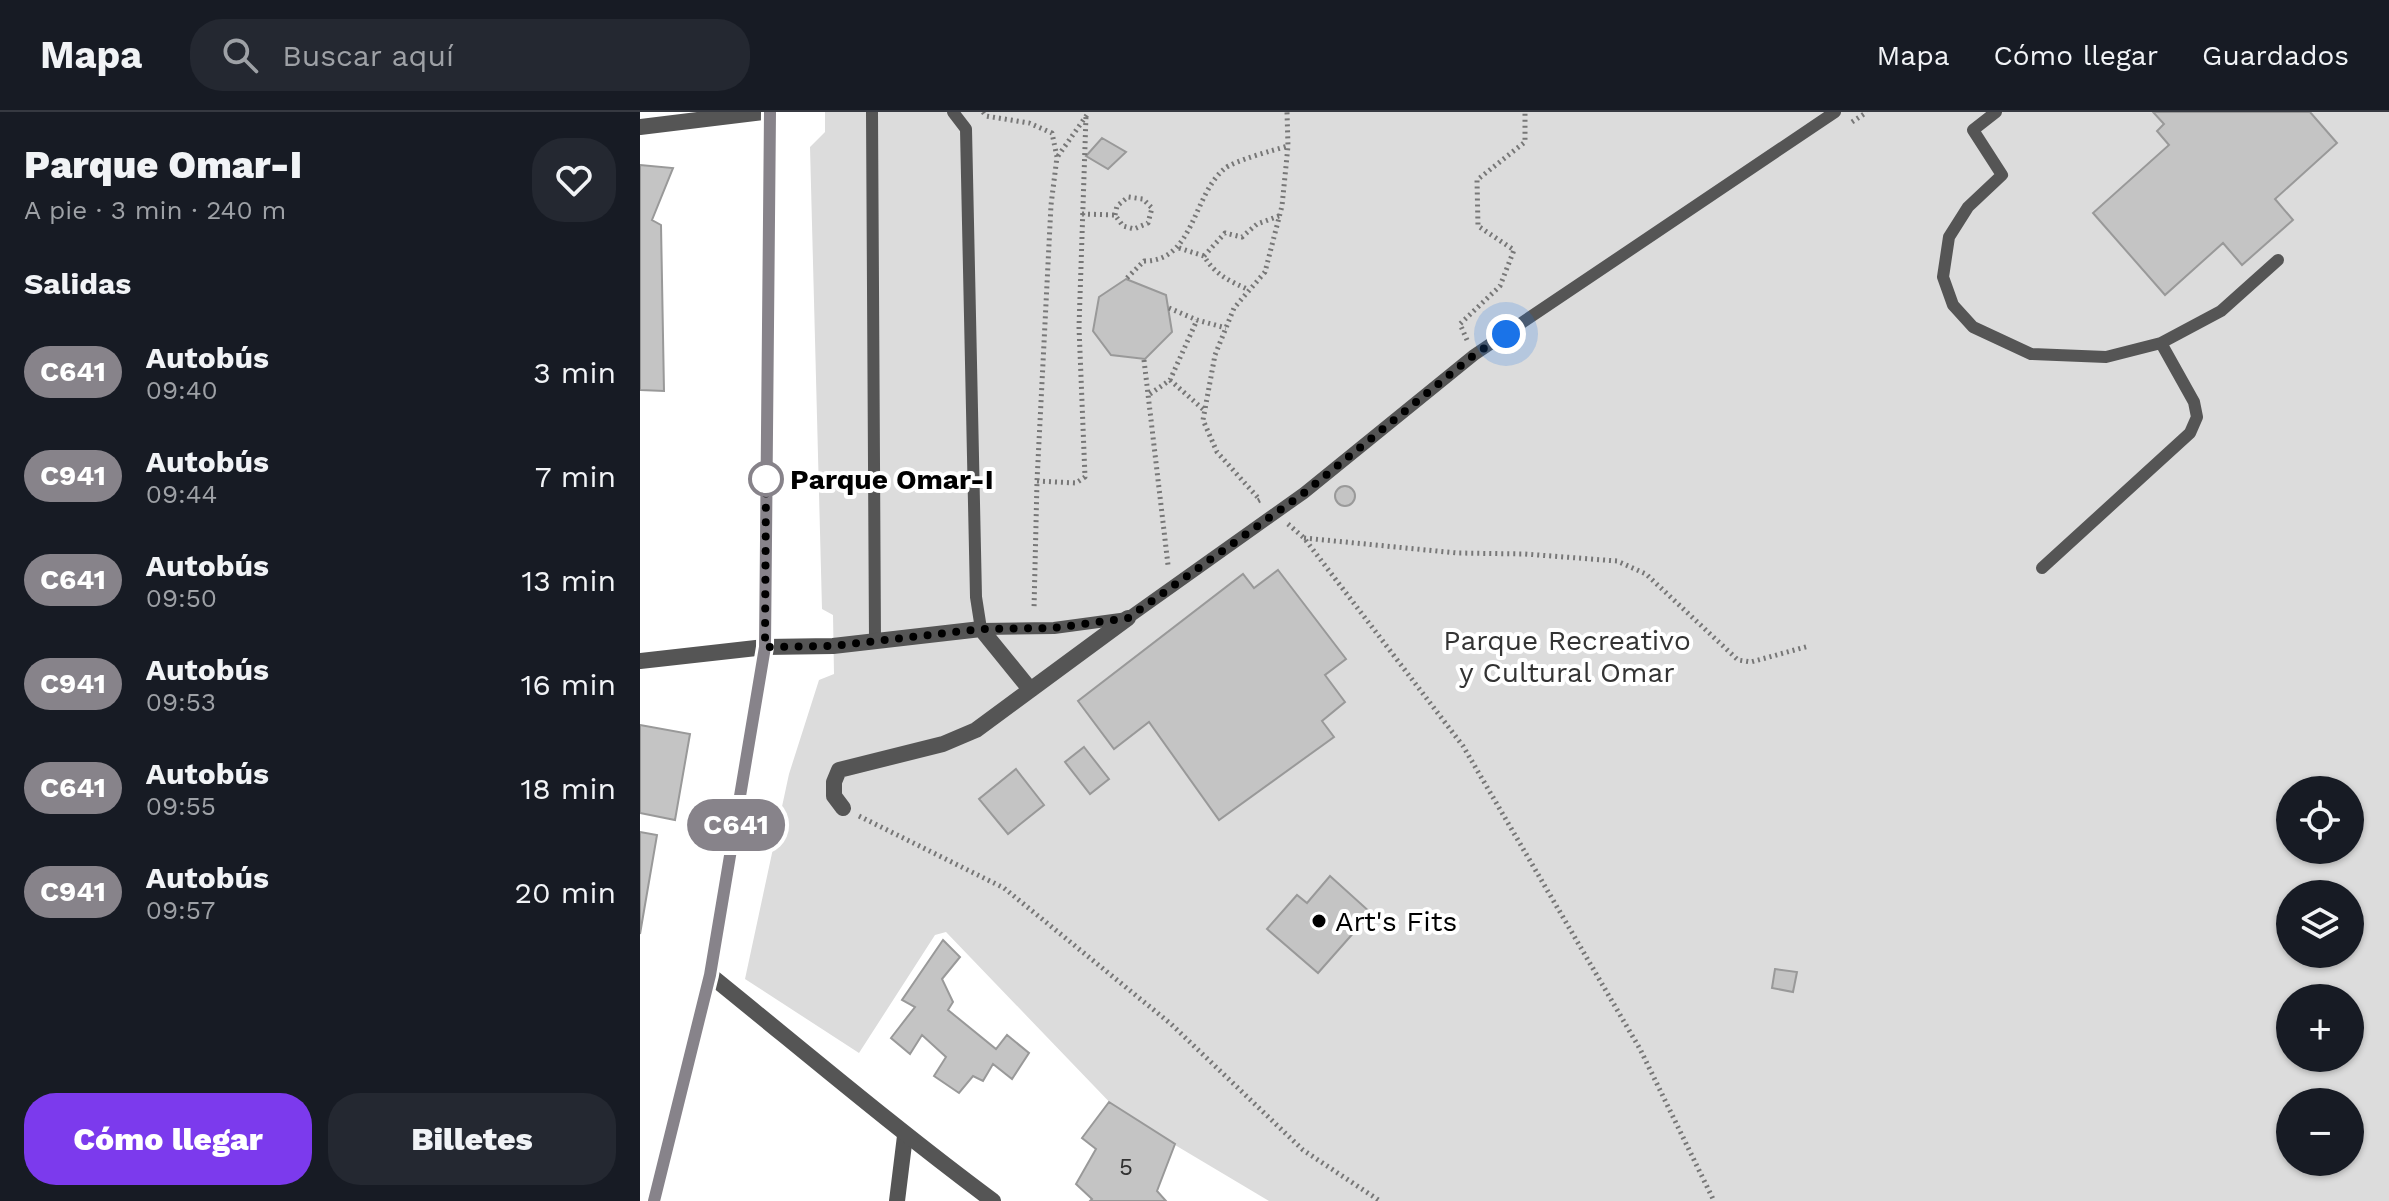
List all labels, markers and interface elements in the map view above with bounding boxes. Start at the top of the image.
search box [190,19,750,91]
text: Mapa [40,33,142,77]
icon: search [218,33,262,77]
text: Buscar aquí [282,38,454,73]
text: Mapa [1877,39,1950,72]
text: Cómo llegar [1994,39,2158,72]
text: Guardados [2202,39,2349,72]
button: heart [532,138,616,222]
text: Parque Omar-I [24,143,302,187]
text: A pie · 3 min · 240 m [24,195,286,225]
text: Salidas [24,266,131,301]
your location [1486,314,1526,354]
text: Autobús [146,340,269,375]
text: C641 [40,355,106,388]
text: 3 min [533,355,616,390]
text: 09:40 [146,375,218,405]
text: Autobús [146,444,269,479]
text: C941 [40,459,106,492]
text: 7 min [535,459,616,494]
marker: Parque Omar-I [749,462,783,496]
place label: Parque Omar-I [790,463,994,496]
text: 09:44 [146,479,217,509]
text: Autobús [146,548,269,583]
text: C641 [40,563,106,596]
text: 13 min [521,563,616,598]
text: 09:50 [146,583,217,613]
park label: Parque Recreativo y Cultural Omar [1443,624,1691,689]
text: Autobús [146,652,269,687]
text: C941 [40,667,106,700]
text: 16 min [521,667,616,702]
text: 09:53 [146,687,216,717]
text: Autobús [146,756,269,791]
text: C641 [40,771,106,804]
text: 18 min [520,771,616,806]
map controls [2276,776,2364,1176]
button: locate [2276,776,2364,864]
text: 09:55 [146,791,216,821]
line badge: C641 [680,799,792,851]
text: C641 [703,808,769,841]
text: Autobús [146,860,269,895]
text: C941 [40,875,106,908]
text: 20 min [514,875,616,910]
button: layers [2276,880,2364,968]
text: 09:57 [146,895,215,925]
place label: Art's Fits [1335,905,1457,938]
marker: Art's Fits [1310,912,1328,930]
button: + [2276,984,2364,1072]
button: − [2276,1088,2364,1176]
button: Cómo llegar [24,1093,312,1185]
button: Billetes [328,1093,616,1185]
house number: 5 [1119,1153,1133,1181]

